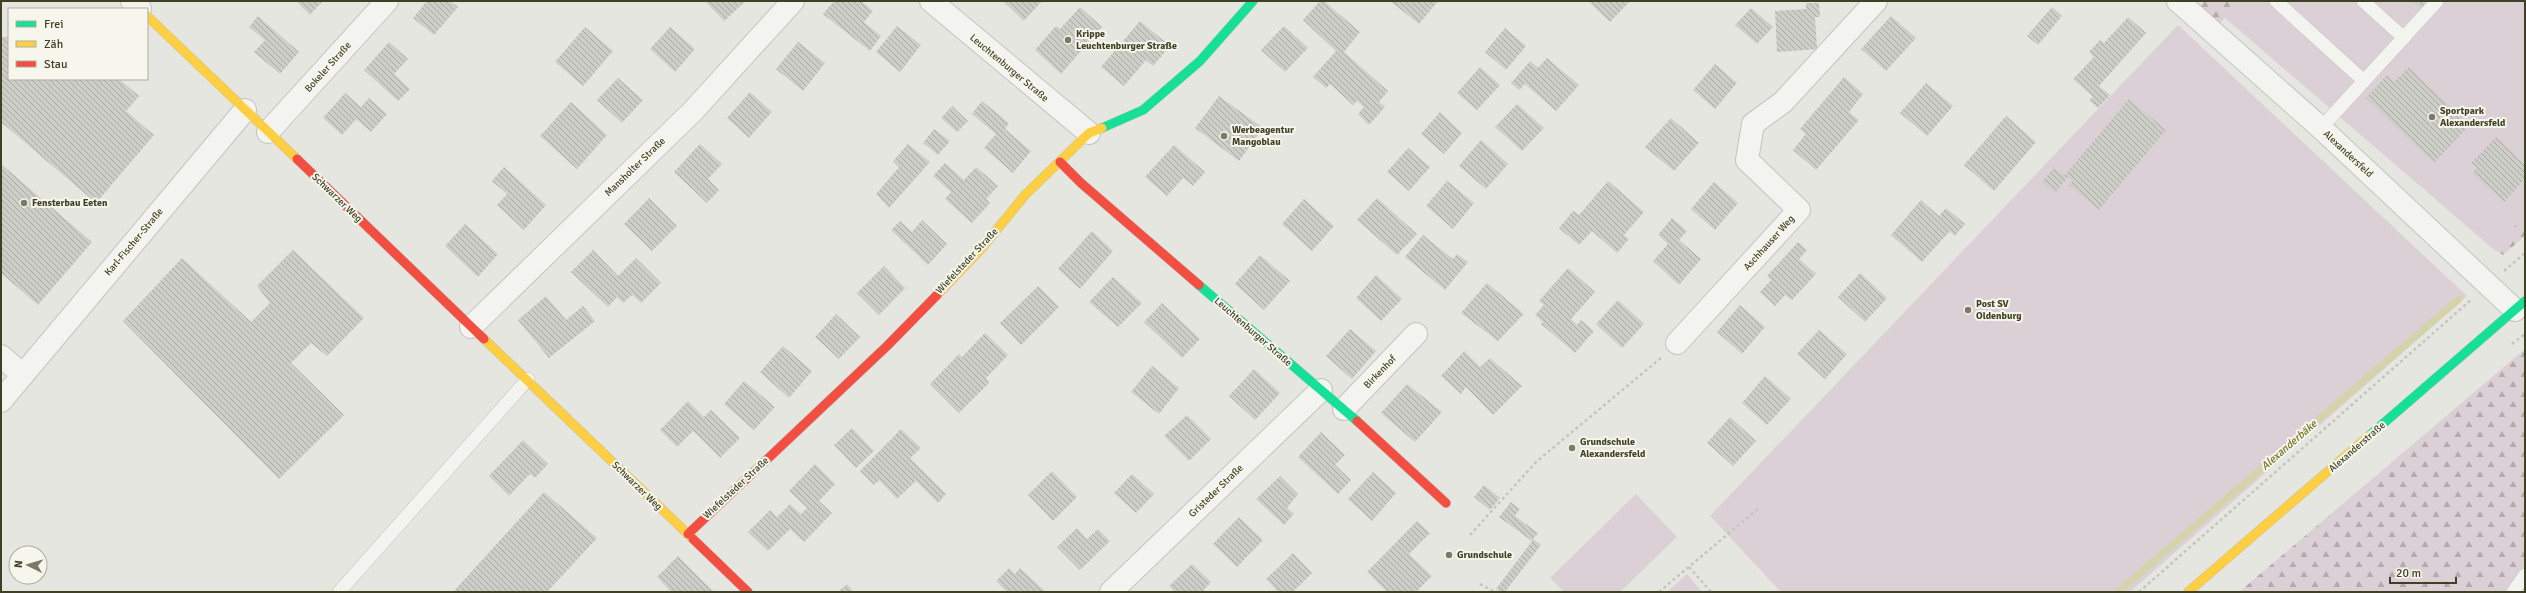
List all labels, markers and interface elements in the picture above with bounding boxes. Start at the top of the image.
legend [8,8,148,80]
text: Frei [44,17,63,32]
place label: Krippe Leuchtenburger Straße [1076,28,1177,52]
street label: Leuchtenburger Straße [967,32,1051,104]
marker: Krippe Leuchtenburger Straße [1063,35,1073,45]
text: Zäh [44,37,63,52]
street label: Bokeler Straße [302,39,354,95]
text: Stau [44,57,68,72]
place label: Sportpark Alexandersfeld [2440,105,2506,129]
marker: Sportpark Alexandersfeld [2427,112,2437,122]
place label: Werbeagentur Mangoblau [1232,124,1294,148]
street label: Alexandersfeld [2321,128,2375,180]
marker: Werbeagentur Mangoblau [1219,131,1229,141]
street label: Mansholter Straße [602,135,668,199]
street label: Schwarzer Weg [309,171,365,225]
place label: Fensterbau Eeten [32,197,108,209]
marker: Fensterbau Eeten [19,198,29,208]
street label: Karl-Fischer-Straße [102,206,166,278]
street label: Aschhauser Weg [1741,213,1797,273]
street label: Wiefelsteder Straße [933,226,1001,296]
street label: Leuchtenburger Straße [1212,295,1294,369]
place label: Post SV Oldenburg [1976,298,2022,322]
marker: Post SV Oldenburg [1963,305,1973,315]
street label: Birkenhof [1361,352,1399,391]
water label: Alexanderbäke [2259,417,2320,473]
street label: Alexanderstraße [2326,419,2388,475]
place label: Grundschule Alexandersfeld [1580,436,1646,460]
marker: Grundschule Alexandersfeld [1567,443,1577,453]
street label: Wiefelsteder Straße [701,454,771,522]
street label: Schwarzer Weg [609,459,665,513]
street label: Gristeder Straße [1186,462,1246,520]
north arrow [8,545,48,585]
place label: Grundschule [1457,549,1512,561]
marker: Grundschule [1444,550,1454,560]
scale bar [2390,559,2456,585]
text: N [12,560,25,569]
text: 20 m [2396,566,2421,581]

